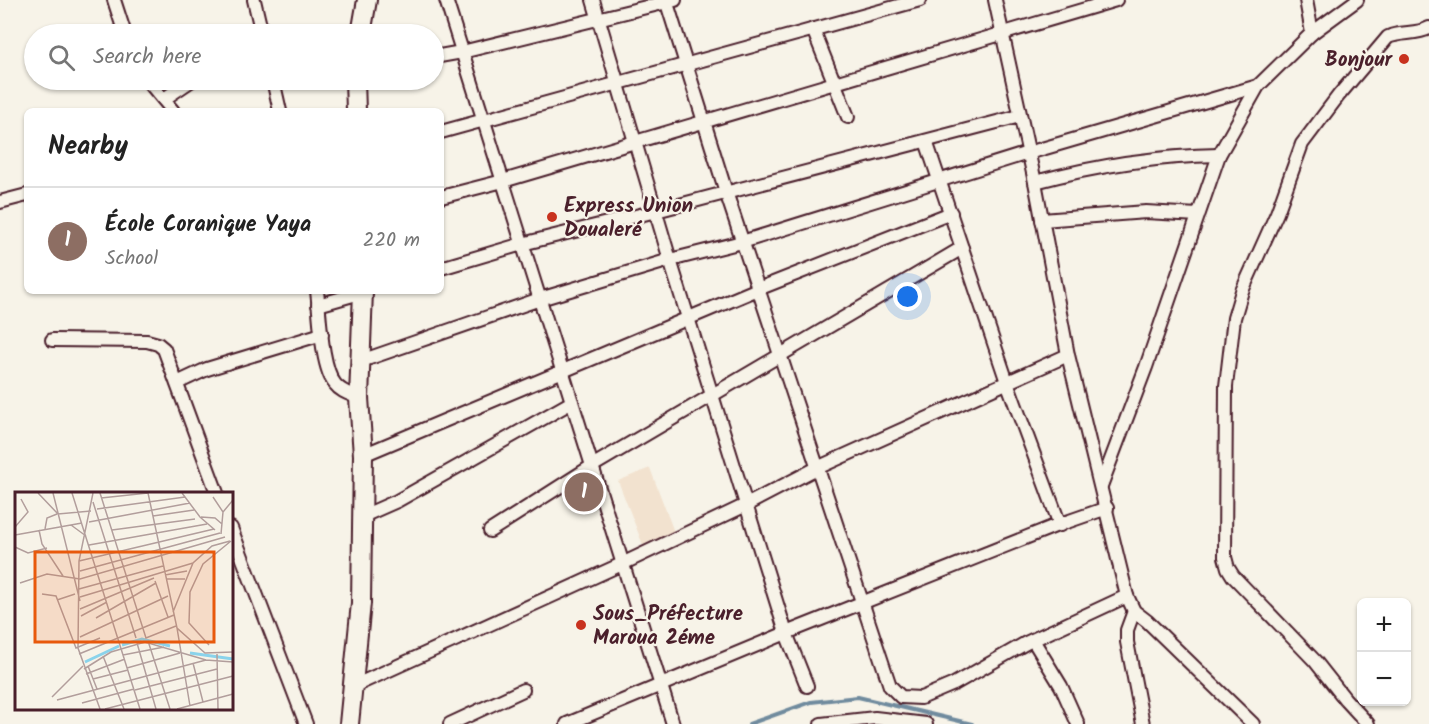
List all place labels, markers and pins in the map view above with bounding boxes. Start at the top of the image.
place label: Bonjour [1325,44,1393,77]
marker: Bonjour [1397,52,1411,66]
place label: Express Union Doualeré [564,190,693,247]
marker: Express Union Doualeré [545,210,559,224]
pin: 1 [564,470,604,514]
place label: Sous_Préfecture Maroua 2éme [593,598,743,655]
marker: Sous_Préfecture Maroua 2éme [574,618,588,632]

